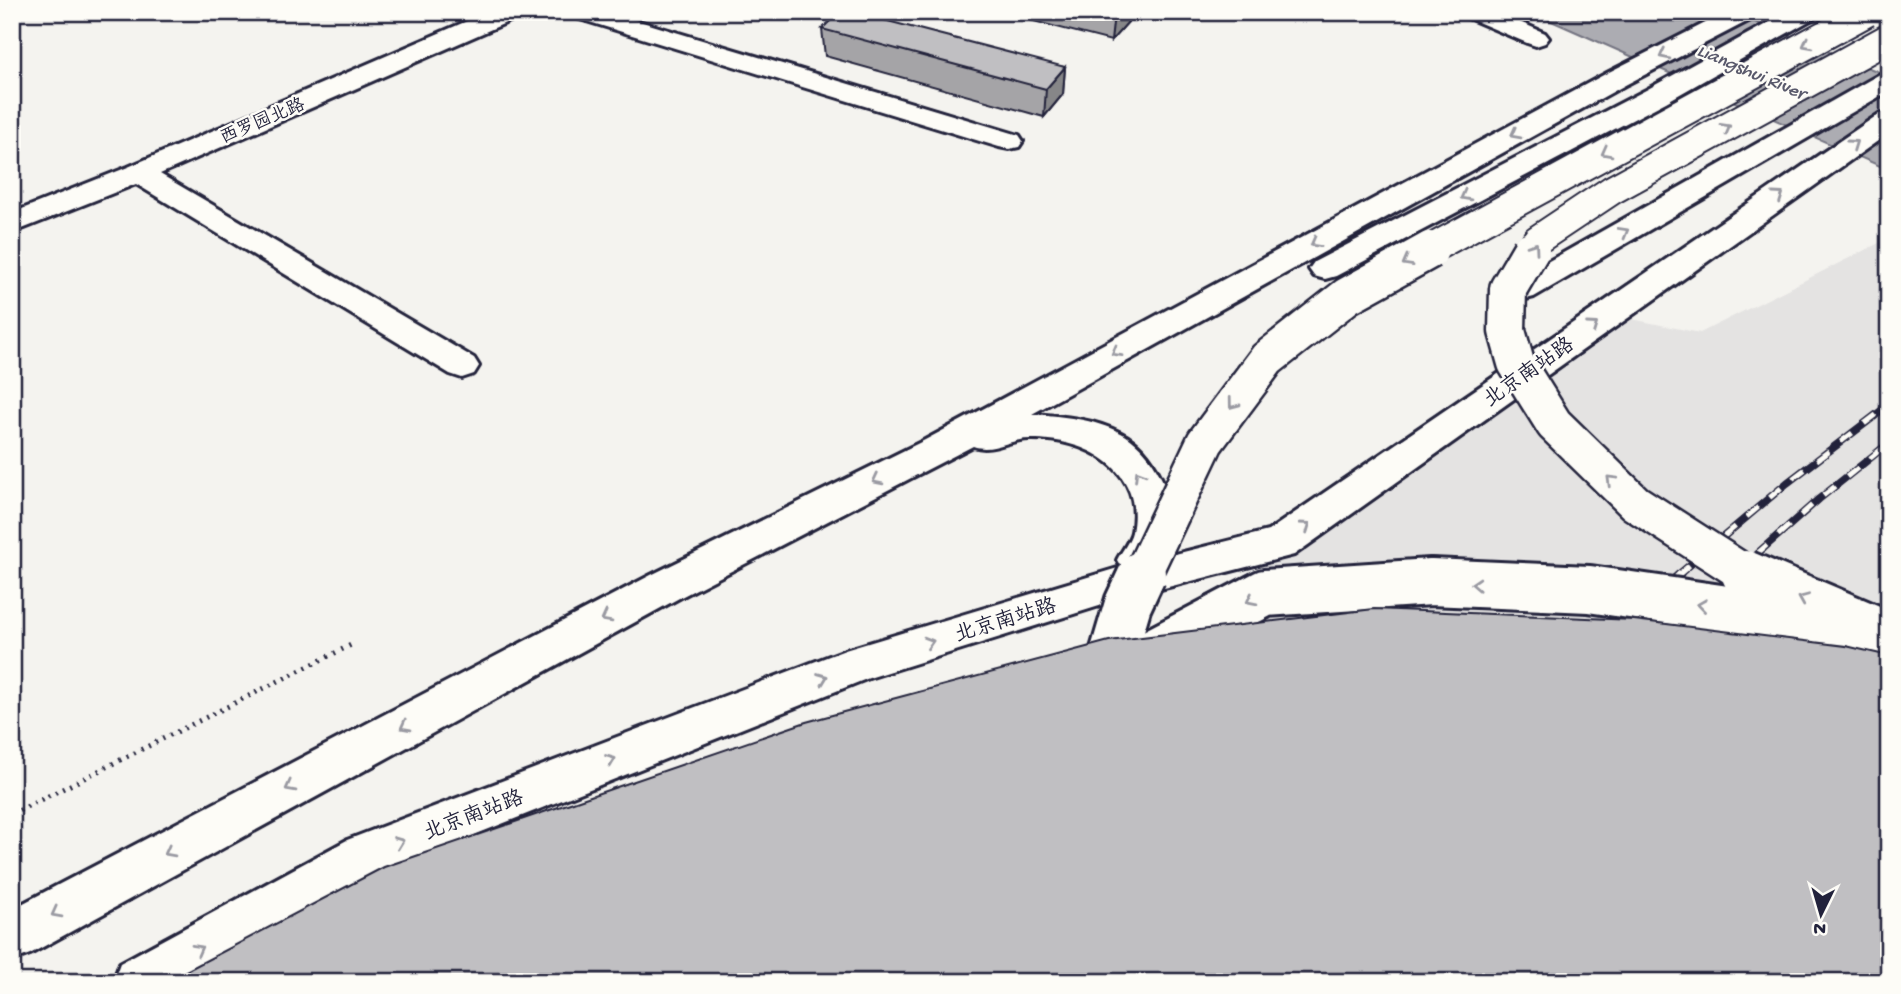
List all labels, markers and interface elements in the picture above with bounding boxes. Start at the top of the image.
one-way arrow [1802,36,1814,50]
water label: Liangshui River [1693,40,1812,108]
one-way arrow [1659,46,1671,60]
street label: 西罗园北路 [217,94,309,150]
one-way arrow [1719,123,1731,136]
one-way arrow [1510,126,1522,139]
one-way arrow [1846,139,1859,152]
one-way arrow [1601,144,1614,157]
one-way arrow [1460,187,1472,201]
one-way arrow [1772,191,1785,204]
one-way arrow [1617,227,1629,240]
one-way arrow [1310,235,1323,248]
one-way arrow [1525,242,1538,255]
one-way arrow [1402,254,1415,267]
one-way arrow [1585,322,1598,334]
street label: 北京南站路 [1479,332,1580,414]
one-way arrow [1111,344,1123,357]
one-way arrow [1229,396,1242,409]
one-way arrow [1134,470,1147,483]
one-way arrow [872,471,885,485]
one-way arrow [1606,476,1619,489]
one-way arrow [1298,522,1311,534]
one-way arrow [1470,576,1481,591]
one-way arrow [1246,592,1258,606]
street label: 北京南站路 [952,593,1060,650]
one-way arrow [1798,593,1810,607]
one-way arrow [1697,598,1708,613]
one-way arrow [601,610,613,624]
one-way arrow [923,636,935,651]
one-way arrow [817,672,829,686]
one-way arrow [400,717,412,731]
one-way arrow [605,755,617,769]
one-way arrow [285,779,297,792]
street label: 北京南站路 [420,785,528,848]
one-way arrow [393,837,405,851]
one-way arrow [164,844,176,857]
north arrow [1786,878,1856,948]
one-way arrow [50,905,63,918]
text: N [1813,915,1827,939]
one-way arrow [191,943,204,957]

